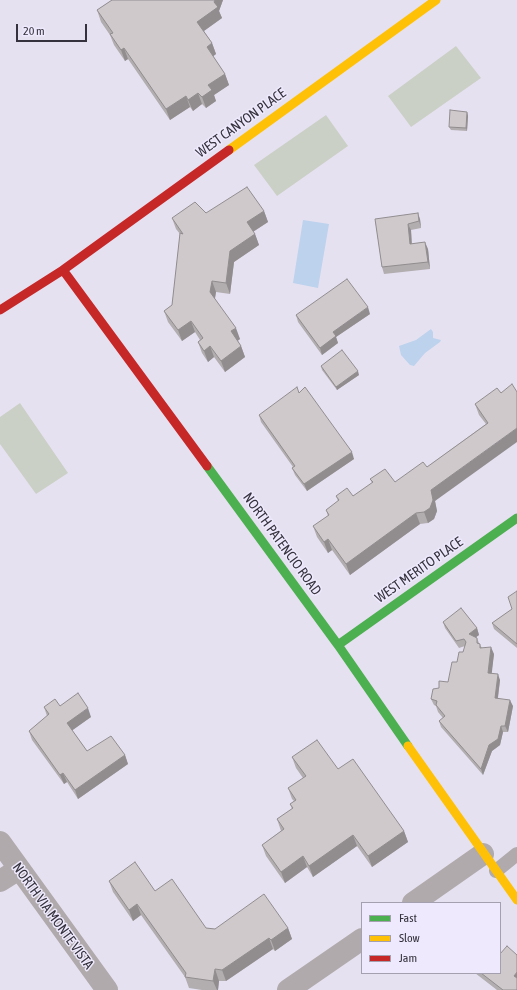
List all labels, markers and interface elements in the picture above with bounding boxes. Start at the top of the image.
scale bar [18,16,89,42]
text: 20 m [23,24,45,38]
street label: WEST CANYON PLACE [193,85,289,161]
street label: NORTH PATENCIO ROAD [239,490,325,598]
street label: WEST MERITO PLACE [372,533,466,607]
street label: NORTH VIA MONTE VISTA [9,860,97,972]
legend [361,902,501,974]
text: Fast [399,911,417,925]
text: Slow [399,931,420,945]
text: Jam [399,951,417,965]

